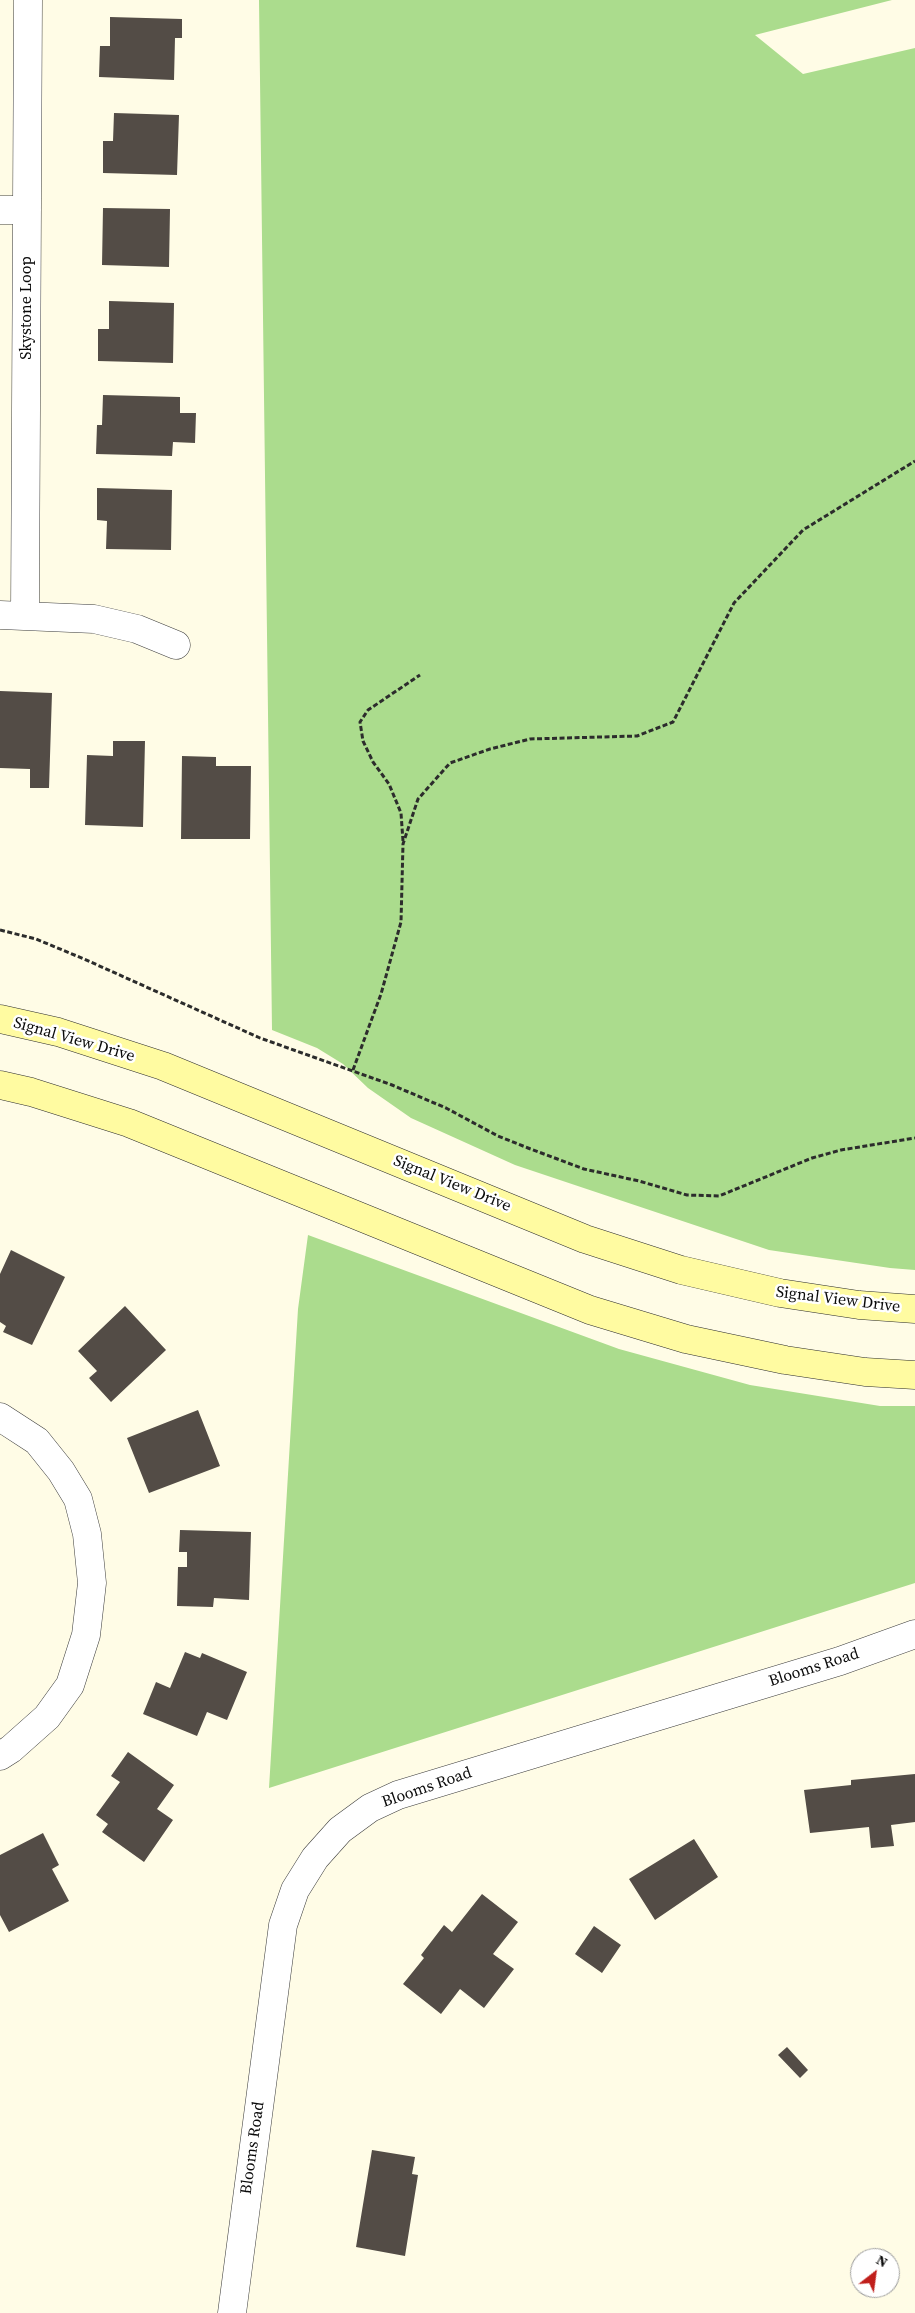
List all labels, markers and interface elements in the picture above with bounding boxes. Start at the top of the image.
street label: Skystone Loop [17,256,37,360]
street label: Signal View Drive [11,1014,137,1066]
street label: Signal View Drive [390,1152,514,1216]
street label: Signal View Drive [775,1283,901,1317]
street label: Blooms Road [767,1644,861,1692]
street label: Blooms Road [380,1764,474,1812]
street label: Blooms Road [237,2100,269,2196]
north arrow [850,2248,900,2298]
text: N [873,2250,891,2272]

